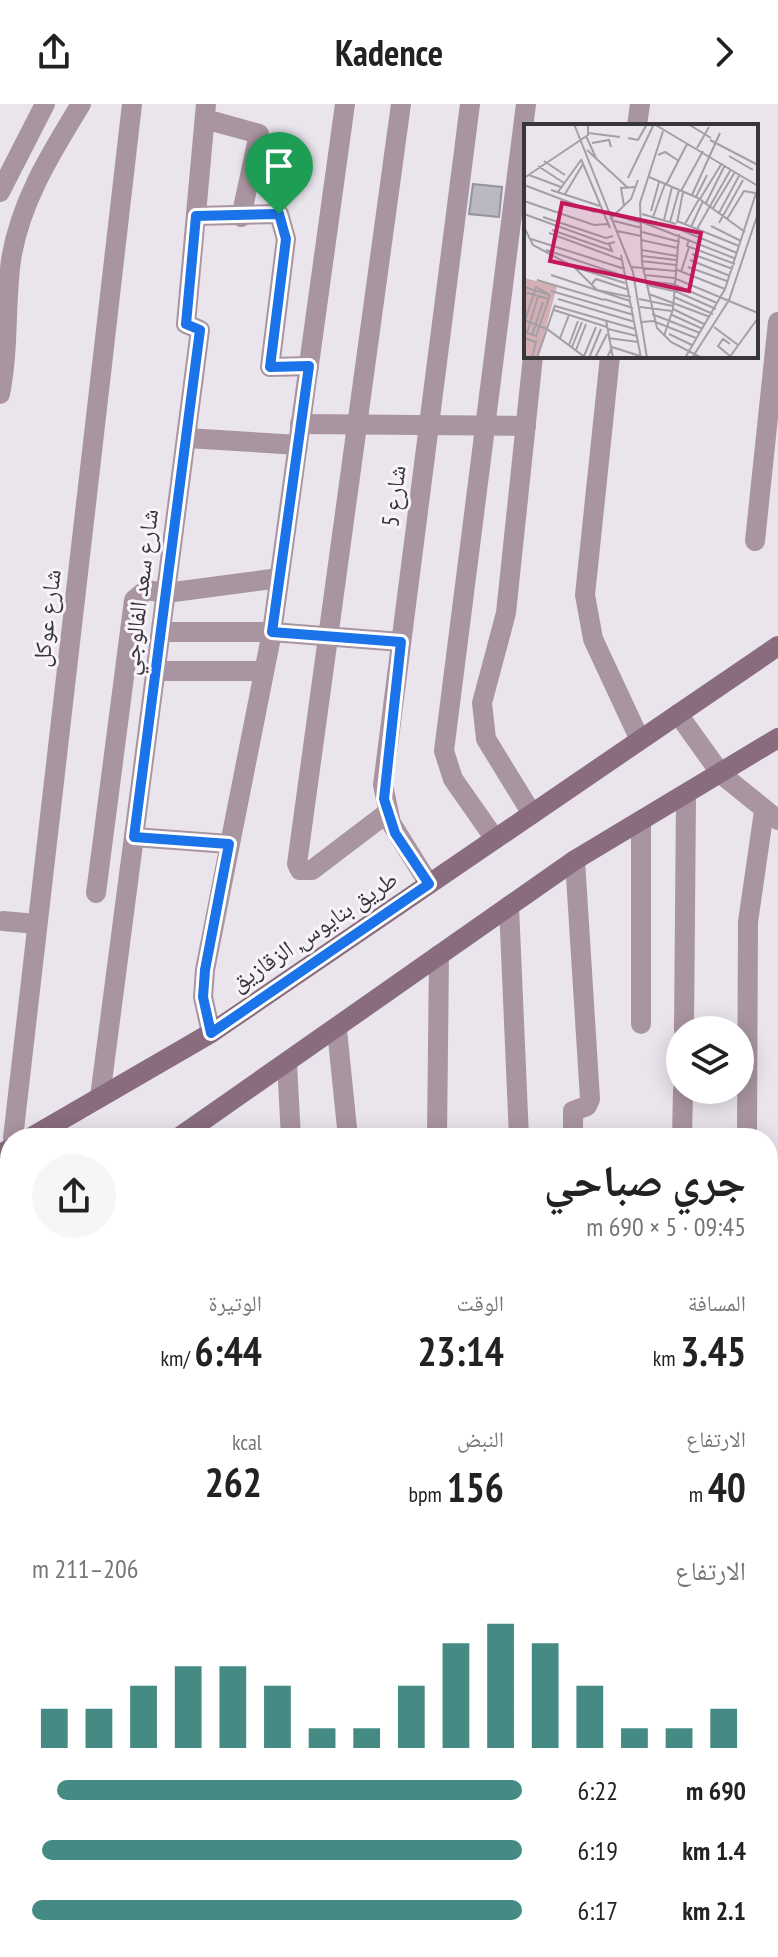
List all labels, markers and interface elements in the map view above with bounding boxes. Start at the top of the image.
text: Kadence [335,29,443,76]
icon: share [32,30,76,74]
icon: forward [702,30,746,74]
inset map [524,124,758,358]
pin [245,132,313,214]
icon: arrive [257,144,301,188]
street label: شارع 5 [374,464,413,528]
street label: شارع سعد الفالوجي [114,507,169,677]
street label: شارع عوكل [25,567,68,669]
street label: طريق بنايوس, الزقازيق [224,863,403,998]
map controls [666,1016,754,1104]
button: layers [666,1016,754,1104]
text: جري صباحي [544,1151,746,1208]
button: share [32,1154,116,1238]
text: 09:45 · 5 × 690 m [586,1210,746,1243]
text: الوتيرة [208,1289,262,1317]
text: الوقت [457,1289,504,1317]
text: المسافة [688,1289,746,1317]
text: 6:44 [195,1325,262,1377]
text: 23:14 [417,1325,504,1377]
text: 3.45 [680,1325,746,1377]
text: /km [161,1344,195,1372]
text: km [653,1344,680,1372]
text: النبض [457,1425,504,1453]
text: الارتفاع [686,1425,746,1453]
text: kcal [232,1428,262,1456]
text: 262 [205,1456,262,1508]
text: 156 [447,1461,504,1513]
text: 40 [708,1461,746,1513]
text: bpm [409,1480,447,1508]
text: m [689,1480,708,1508]
text: 206–211 m [32,1552,138,1585]
text: الارتفاع [675,1554,746,1587]
text: 6:22 [578,1774,618,1807]
text: 690 m [686,1774,746,1807]
text: 6:19 [578,1834,618,1867]
text: 1.4 km [682,1834,746,1867]
text: 6:17 [578,1894,618,1927]
text: 2.1 km [682,1894,746,1927]

